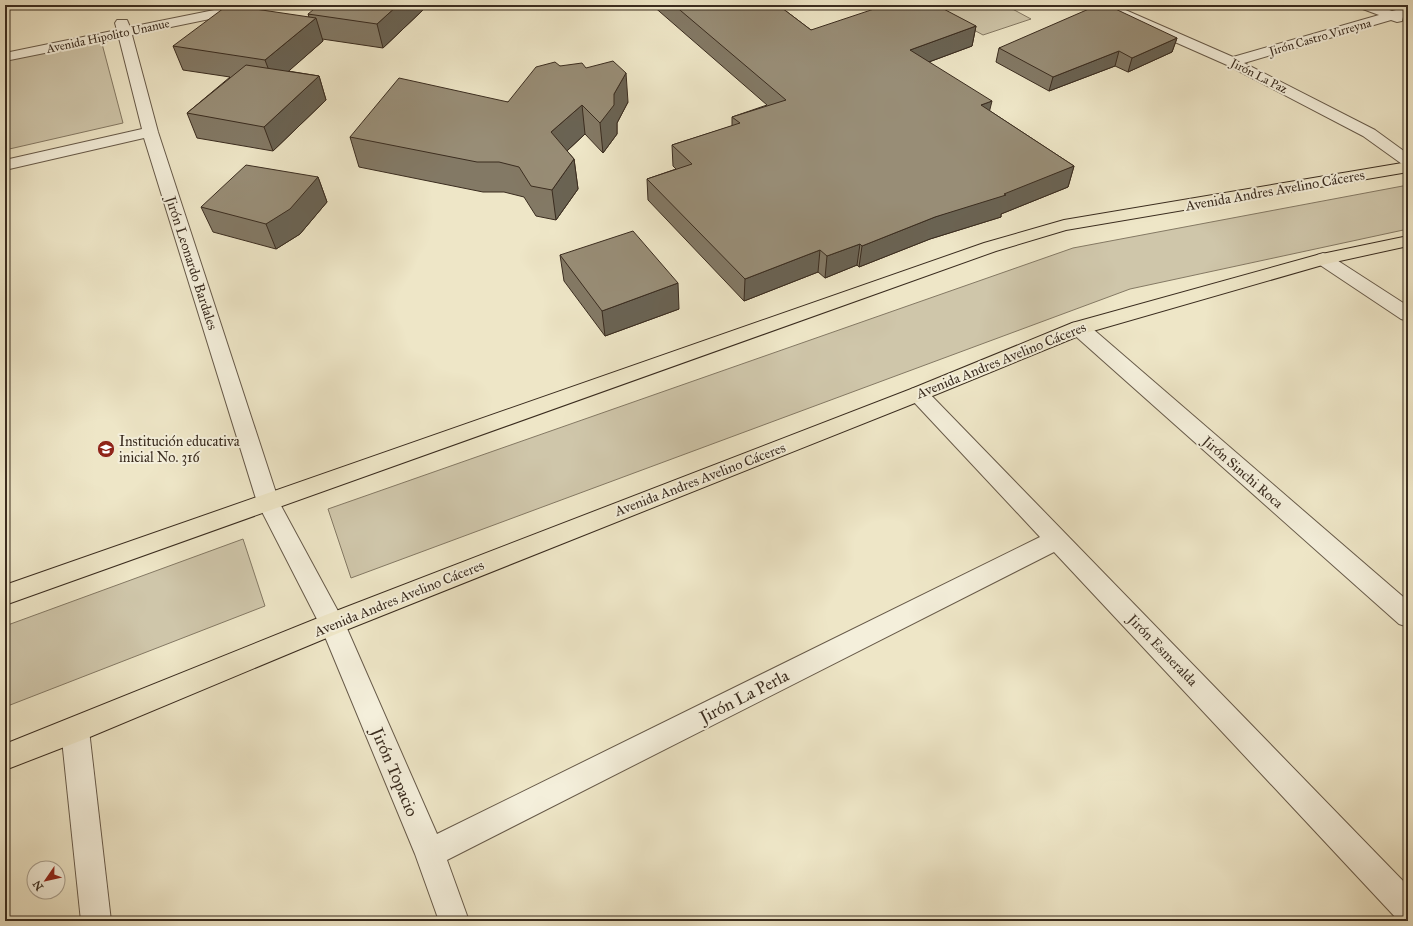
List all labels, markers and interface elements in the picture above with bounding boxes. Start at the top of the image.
street label: Jirón Castro Virreyna [1265,15,1374,60]
street label: Avenida Hipolito Unanue [44,16,171,56]
street label: Jirón La Paz [1226,55,1290,97]
street label: Avenida Andres Avelino Cáceres [1183,166,1366,215]
street label: Jirón Leonardo Bardales [160,192,221,332]
street label: Avenida Andres Avelino Cáceres [913,319,1089,403]
street label: Jirón Sinchi Roca [1197,431,1286,513]
place label: Institución educativa inicial No. 316 [119,433,240,466]
school or university icon: Institución educativa inicial No. 316 [96,439,116,459]
street label: Avenida Andres Avelino Cáceres [611,439,788,520]
street label: Avenida Andres Avelino Cáceres [311,557,487,641]
street label: Jirón Esmeralda [1122,610,1201,690]
street label: Jirón La Perla [694,665,793,729]
street label: Jirón Topacio [366,723,423,820]
north arrow [26,860,66,900]
text: N [30,877,46,893]

